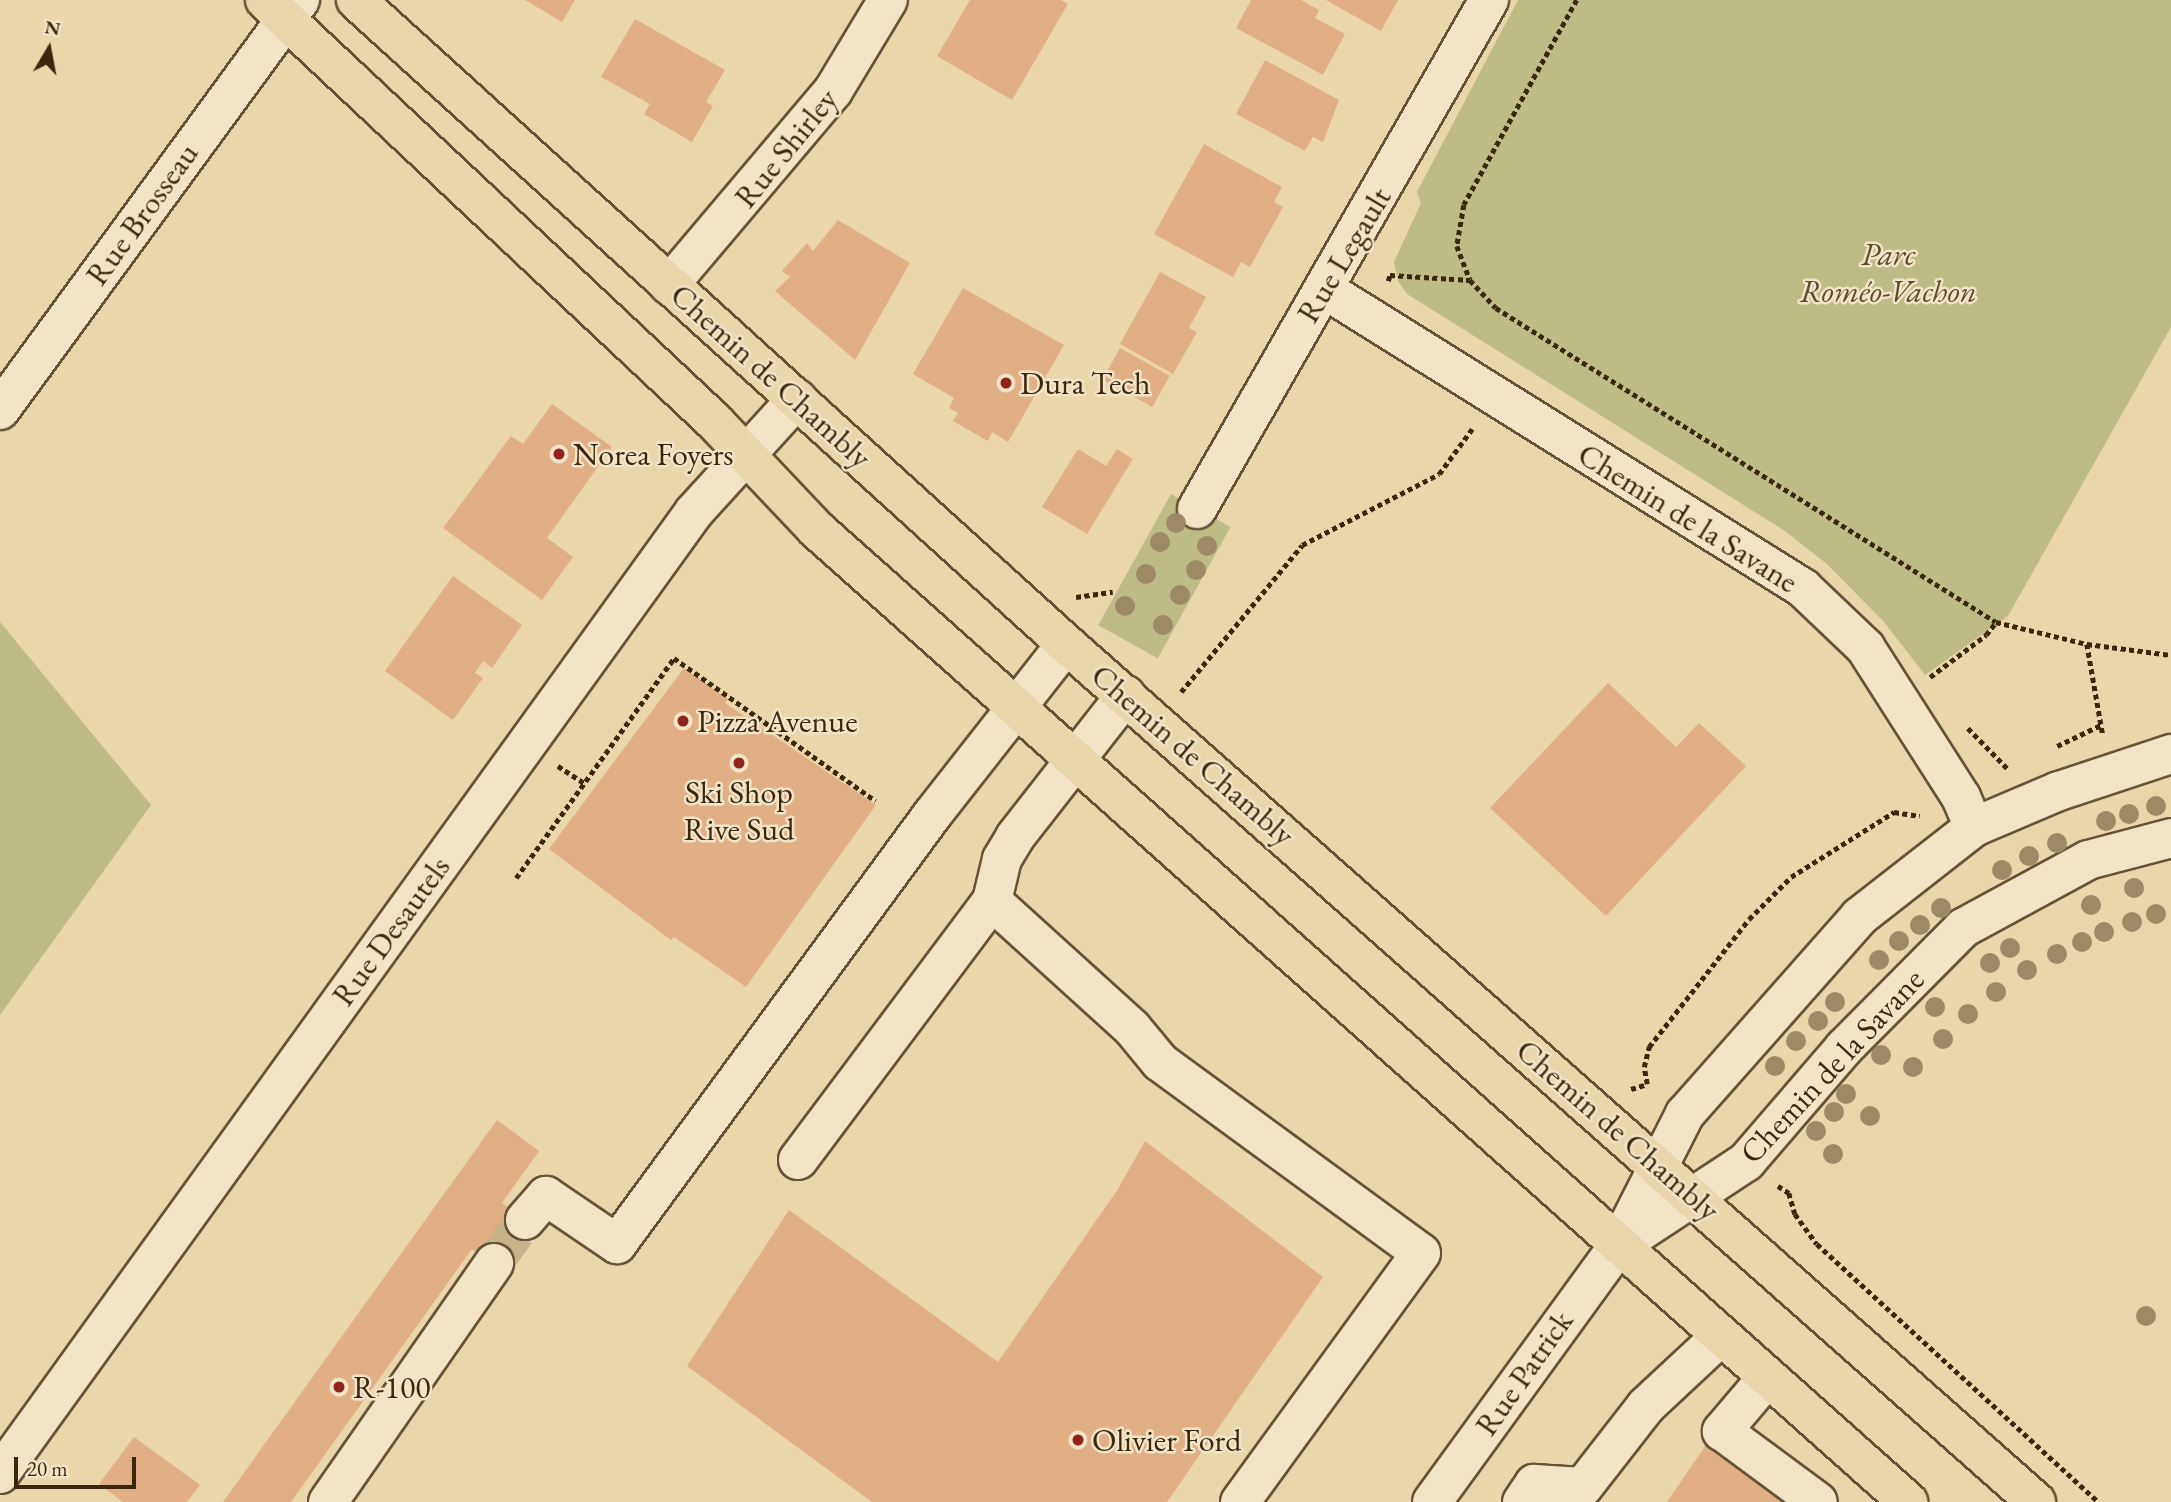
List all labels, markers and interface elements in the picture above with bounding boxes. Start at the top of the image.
north arrow [14,14,84,84]
text: N [43,14,62,41]
street label: Rue Shirley [726,80,846,216]
street label: Rue Brosseau [77,135,207,293]
street label: Rue Legault [1289,180,1399,330]
park label: Parc Roméo-Vachon [1799,236,1977,311]
street label: Chemin de Chambly [663,276,879,476]
place label: Dura Tech [1020,364,1151,402]
marker: Dura Tech [998,375,1014,391]
place label: Norea Foyers [573,435,734,473]
street label: Chemin de la Savane [1571,435,1805,601]
marker: Norea Foyers [551,446,567,462]
street label: Chemin de Chambly [1083,656,1303,854]
place label: Pizza Avenue [697,702,858,740]
marker: Pizza Avenue [675,713,691,729]
marker: Ski Shop Rive Sud [731,755,747,771]
place label: Ski Shop Rive Sud [684,774,794,849]
street label: Rue Desautels [324,849,458,1013]
street label: Chemin de la Savane [1732,961,1932,1171]
street label: Chemin de Chambly [1508,1031,1728,1229]
street label: Rue Patrick [1467,1303,1581,1443]
place label: R-100 [353,1368,431,1406]
marker: R-100 [331,1379,347,1395]
place label: Olivier Ford [1092,1421,1242,1459]
marker: Olivier Ford [1070,1432,1086,1448]
scale bar [18,1442,140,1486]
text: 20 m [27,1455,68,1482]

